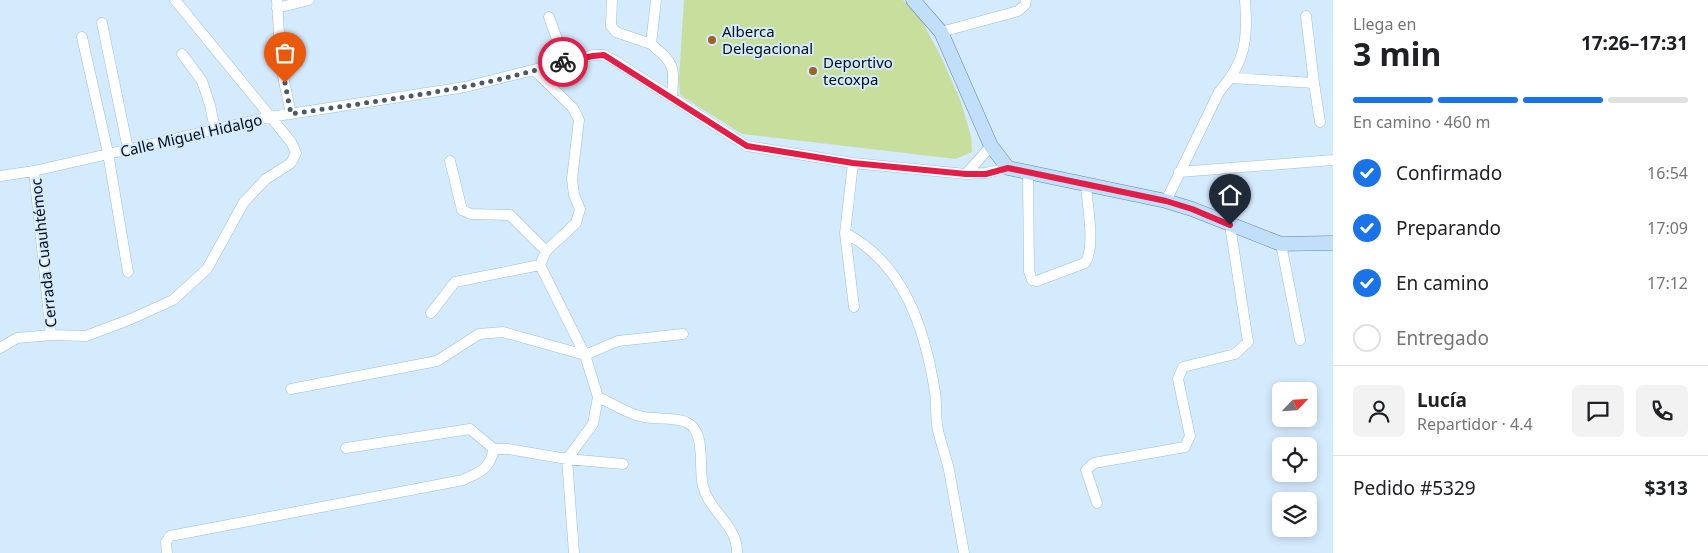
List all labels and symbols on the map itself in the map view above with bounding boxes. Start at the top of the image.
place label: Alberca Delegacional [722,21,813,58]
pin [264,32,306,83]
marker: Alberca Delegacional [706,34,718,46]
courier [538,37,588,87]
place label: Deportivo tecoxpa [823,52,893,89]
marker: Deportivo tecoxpa [807,65,819,77]
street label: Calle Miguel Hidalgo [118,109,264,161]
pin [1209,174,1251,225]
street label: Cerrada Cuauhtémoc [25,177,61,329]
north arrow [1272,382,1318,428]

